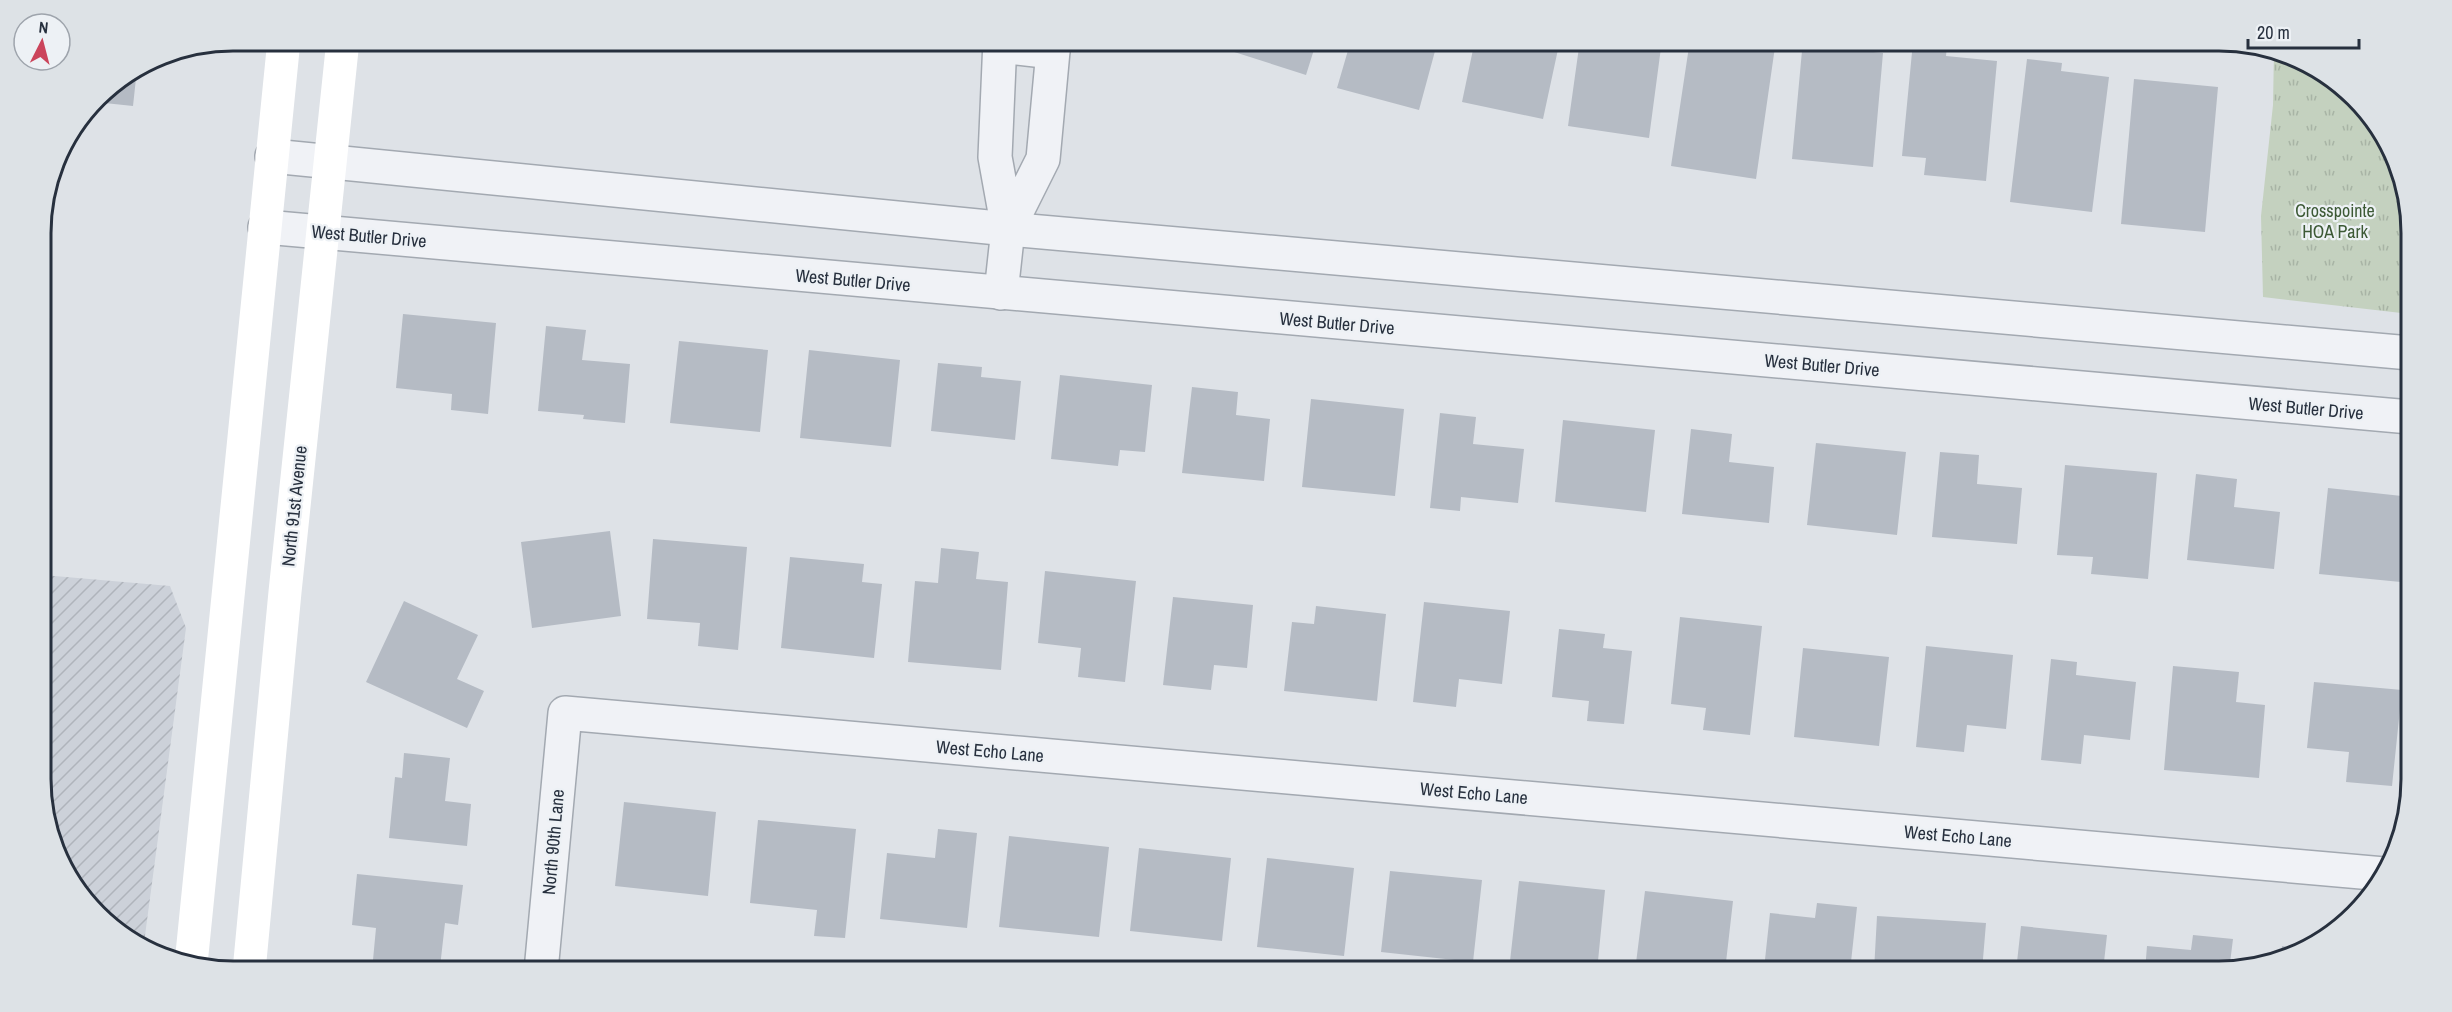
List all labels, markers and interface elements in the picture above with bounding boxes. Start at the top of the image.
north arrow [12,12,72,72]
scale bar [2248,12,2359,50]
text: N [38,16,49,39]
text: 20 m [2257,20,2290,45]
park label: Crosspointe HOA Park [2295,198,2375,244]
street label: West Butler Drive [310,219,428,253]
street label: West Butler Drive [794,263,912,297]
street label: West Butler Drive [1278,306,1396,340]
street label: West Butler Drive [1763,348,1881,382]
street label: West Butler Drive [2247,391,2365,425]
street label: North 91st Avenue [275,444,313,568]
street label: West Echo Lane [935,734,1045,768]
street label: West Echo Lane [1419,776,1529,810]
street label: North 90th Lane [536,788,570,896]
street label: West Echo Lane [1903,819,2013,853]

